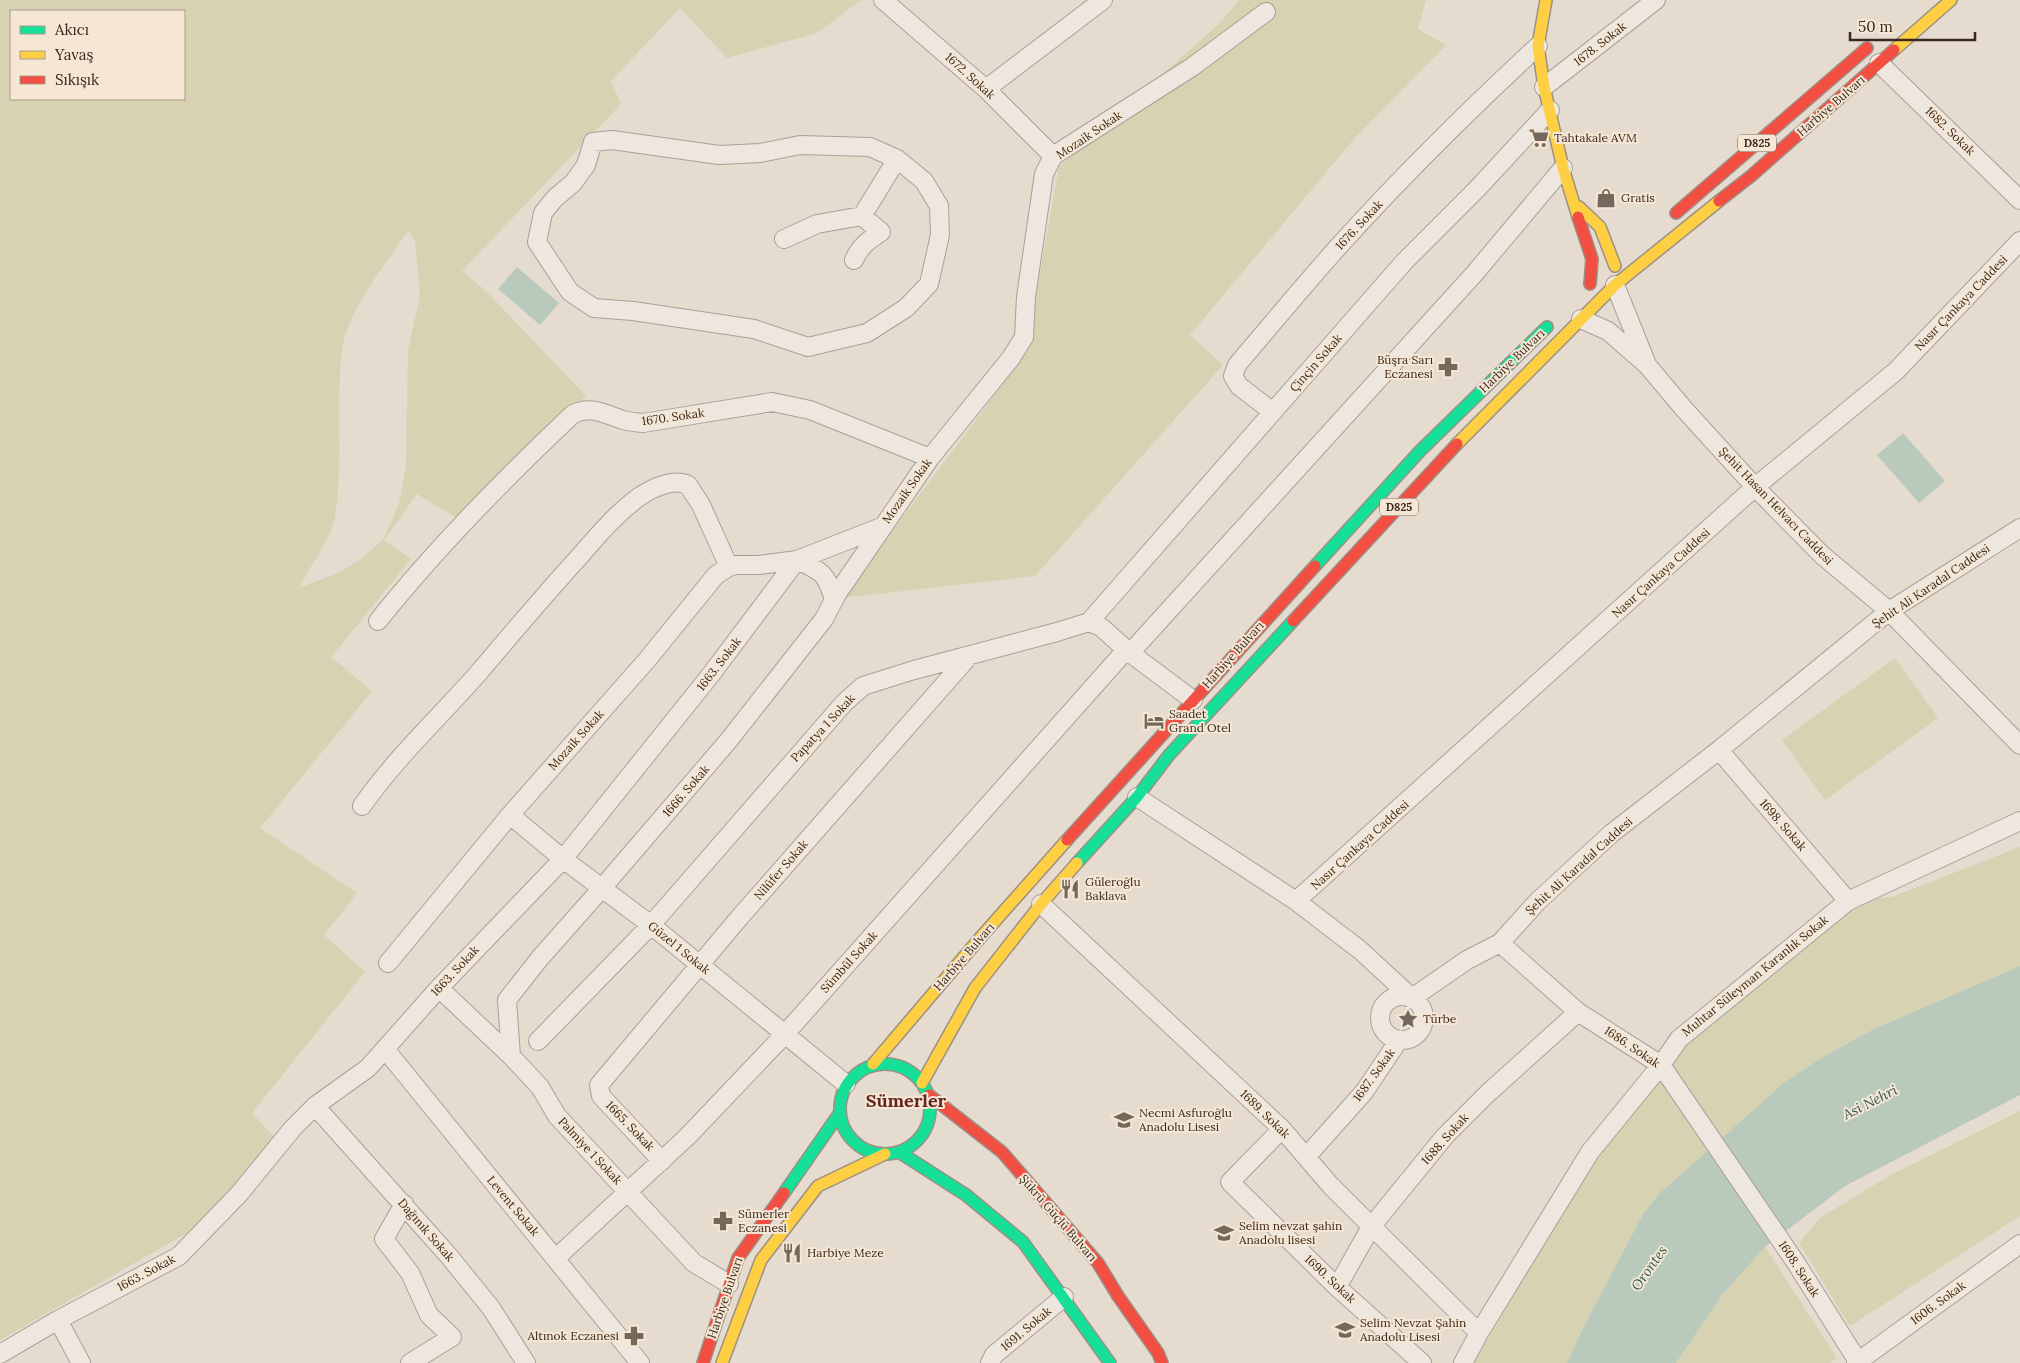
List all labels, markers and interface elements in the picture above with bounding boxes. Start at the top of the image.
legend [10,10,185,100]
scale bar [1850,10,1975,42]
text: 50 m [1858,17,1893,36]
street label: 1678. Sokak [1570,18,1629,69]
text: Akıcı [54,20,89,39]
text: Yavaş [54,45,94,64]
street label: 1672. Sokak [942,49,999,102]
text: Sıkışık [55,70,99,89]
street label: Harbiye Bulvarı [1794,72,1868,139]
street label: 1682. Sokak [1922,103,1979,158]
street label: Mozaik Sokak [1053,107,1125,162]
supermarket icon: Tahtakale AVM [1528,127,1550,149]
place label: Tahtakale AVM [1554,130,1637,145]
road number: D825 [1738,134,1776,152]
shop icon: Gratis [1595,187,1617,209]
place label: Gratis [1621,190,1655,205]
street label: 1676. Sokak [1332,196,1386,253]
street label: Nasır Çankaya Caddesi [1911,252,2010,354]
street label: Harbiye Bulvarı [1476,326,1548,396]
street label: Çinçin Sokak [1286,330,1345,395]
place label: Büşra Sarı Eczanesi [1377,352,1433,381]
pharmacy icon: Büşra Sarı Eczanesi [1437,356,1459,378]
street label: 1670. Sokak [641,405,706,428]
street label: Şehit Hasan Helvacı Caddesi [1716,444,1837,568]
street label: Mozaik Sokak [879,455,935,526]
road number: D825 [1380,498,1418,516]
street label: Nasır Çankaya Caddesi [1608,525,1713,621]
street label: Şehit Ali Karadal Caddesi [1869,540,1993,631]
street label: Harbiye Bulvarı [1199,618,1267,691]
street label: 1663. Sokak [693,633,745,694]
street label: Papatya 1 Sokak [787,690,858,765]
street label: Mozaik Sokak [545,706,607,773]
place label: Saadet Grand Otel [1169,706,1231,735]
hotel icon: Saadet Grand Otel [1143,710,1165,732]
street label: 1666. Sokak [659,761,713,820]
street label: 1698. Sokak [1757,796,1810,854]
street label: Nasır Çankaya Caddesi [1307,797,1412,893]
street label: Şehit Ali Karadal Caddesi [1522,814,1635,918]
street label: Nilüfer Sokak [750,836,811,903]
place label: Güleroğlu Baklava [1085,874,1141,903]
restaurant icon: Güleroğlu Baklava [1059,878,1081,900]
street label: Muhtar Süleyman Karanlık Sokak [1679,912,1831,1039]
street label: Güzel 1 Sokak [645,918,714,978]
street label: Harbiye Bulvarı [930,920,997,994]
street label: Sümbül Sokak [817,927,881,996]
street label: 1663. Sokak [427,942,482,999]
place icon: Türbe [1397,1008,1419,1030]
place label: Türbe [1423,1011,1457,1026]
street label: 1686. Sokak [1602,1022,1663,1071]
street label: 1687. Sokak [1349,1045,1398,1104]
water label: Asi Nehri [1839,1080,1901,1124]
street label: 1689. Sokak [1237,1086,1294,1142]
district label: Sümerler [866,1089,947,1112]
street label: 1665. Sokak [603,1097,658,1154]
place label: Necmi Asfuroğlu Anadolu Lisesi [1138,1105,1232,1134]
school or university icon: Necmi Asfuroğlu Anadolu Lisesi [1113,1109,1135,1131]
street label: 1688. Sokak [1418,1110,1472,1167]
street label: Palmiye 1 Sokak [555,1114,626,1188]
street label: Şükrü Güçlü Bulvarı [1016,1171,1100,1264]
street label: Levent Sokak [484,1173,543,1239]
street label: Dağınık Sokak [395,1195,458,1265]
place label: Sümerler Eczanesi [738,1206,790,1235]
pharmacy icon: Sümerler Eczanesi [712,1210,734,1232]
place label: Selim nevzat şahin Anadolu lisesi [1238,1218,1342,1247]
school or university icon: Selim nevzat şahin Anadolu lisesi [1213,1222,1235,1244]
street label: 1608. Sokak [1776,1238,1824,1300]
restaurant icon: Harbiye Meze [781,1242,803,1264]
water label: Orontes [1627,1242,1671,1294]
place label: Harbiye Meze [807,1245,884,1260]
street label: 1663. Sokak [114,1251,178,1294]
street label: 1690. Sokak [1302,1251,1359,1306]
street label: Harbiye Bulvarı [704,1255,745,1341]
street label: 1606. Sokak [1907,1277,1969,1328]
street label: 1691. Sokak [997,1303,1055,1354]
place label: Selim Nevzat Şahin Anadolu Lisesi [1359,1315,1466,1344]
school or university icon: Selim Nevzat Şahin Anadolu Lisesi [1334,1319,1356,1341]
pharmacy icon: Altınok Eczanesi [623,1325,645,1347]
place label: Altınok Eczanesi [526,1328,619,1343]

